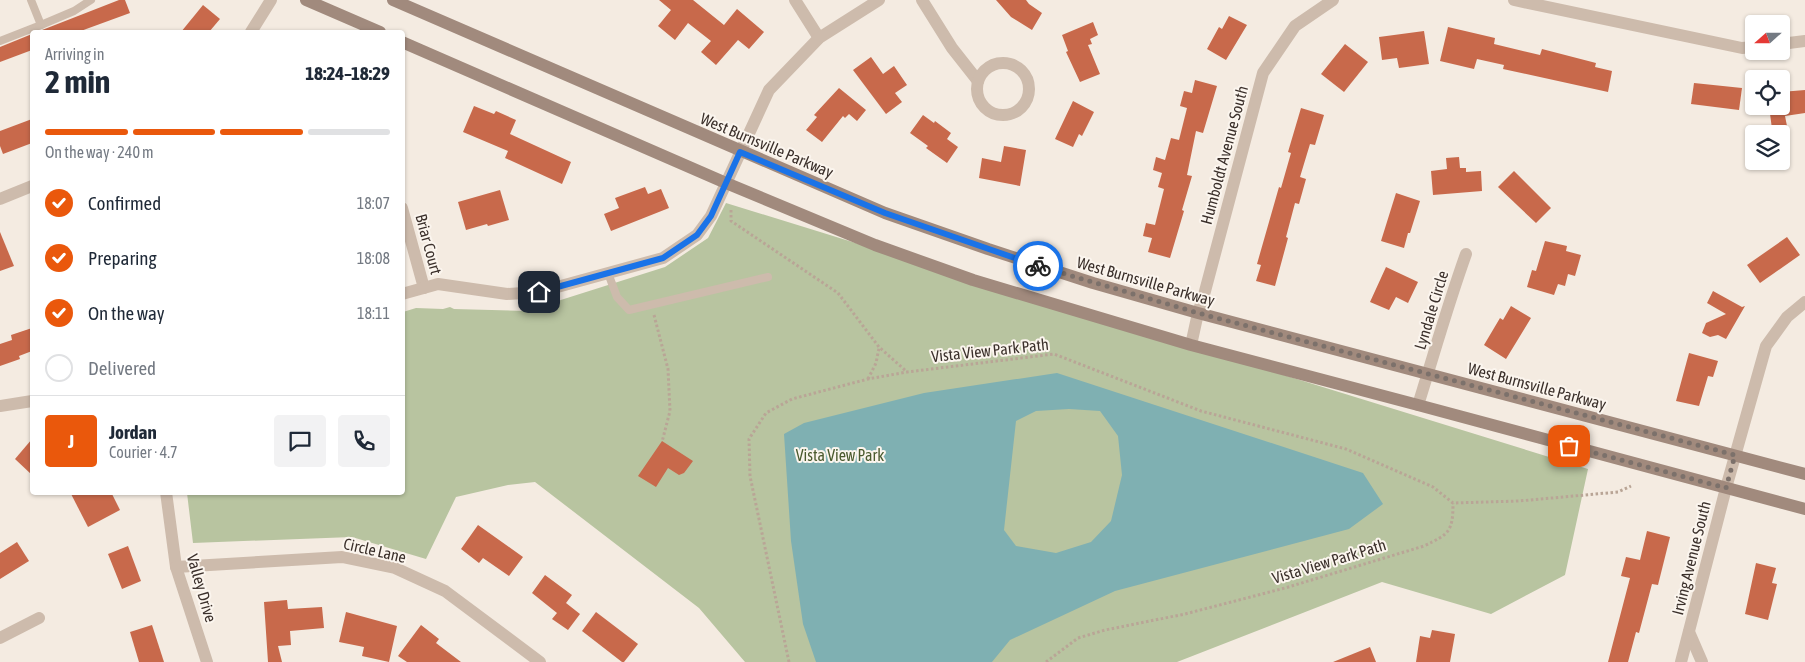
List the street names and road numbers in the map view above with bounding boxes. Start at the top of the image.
street label: Humboldt Avenue South [1197,84,1251,226]
street label: West Burnsville Parkway [698,109,836,182]
street label: Briar Court [412,212,446,277]
street label: West Burnsville Parkway [1075,253,1217,310]
street label: Lyndale Circle [1410,268,1452,352]
street label: Vista View Park Path [930,335,1050,365]
street label: West Burnsville Parkway [1466,359,1609,414]
street label: Irving Avenue South [1668,499,1715,617]
street label: Circle Lane [342,534,408,566]
street label: Vista View Park Path [1270,535,1388,587]
street label: Valley Drive [183,552,220,624]

